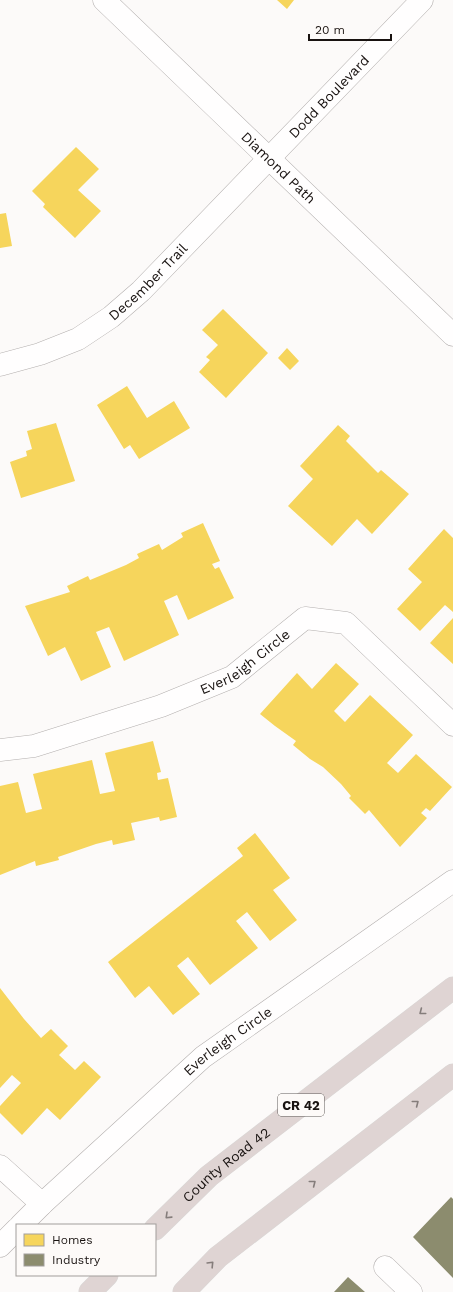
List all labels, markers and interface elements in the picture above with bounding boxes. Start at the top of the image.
scale bar [309,16,391,42]
text: 20 m [315,23,345,37]
street label: Dodd Boulevard [285,52,372,141]
street label: Diamond Path [238,128,319,207]
street label: December Trail [105,240,191,323]
street label: Everleigh Circle [198,626,293,697]
street label: Everleigh Circle [180,1003,275,1079]
one-way arrow [420,1007,427,1014]
road number: CR 42 [278,1094,324,1116]
one-way arrow [411,1101,418,1108]
street label: County Road 42 [179,1124,273,1205]
one-way arrow [309,1181,316,1188]
one-way arrow [165,1211,173,1219]
legend [16,1224,156,1276]
text: Homes [52,1233,93,1247]
text: Industry [52,1253,101,1267]
one-way arrow [207,1261,214,1269]

